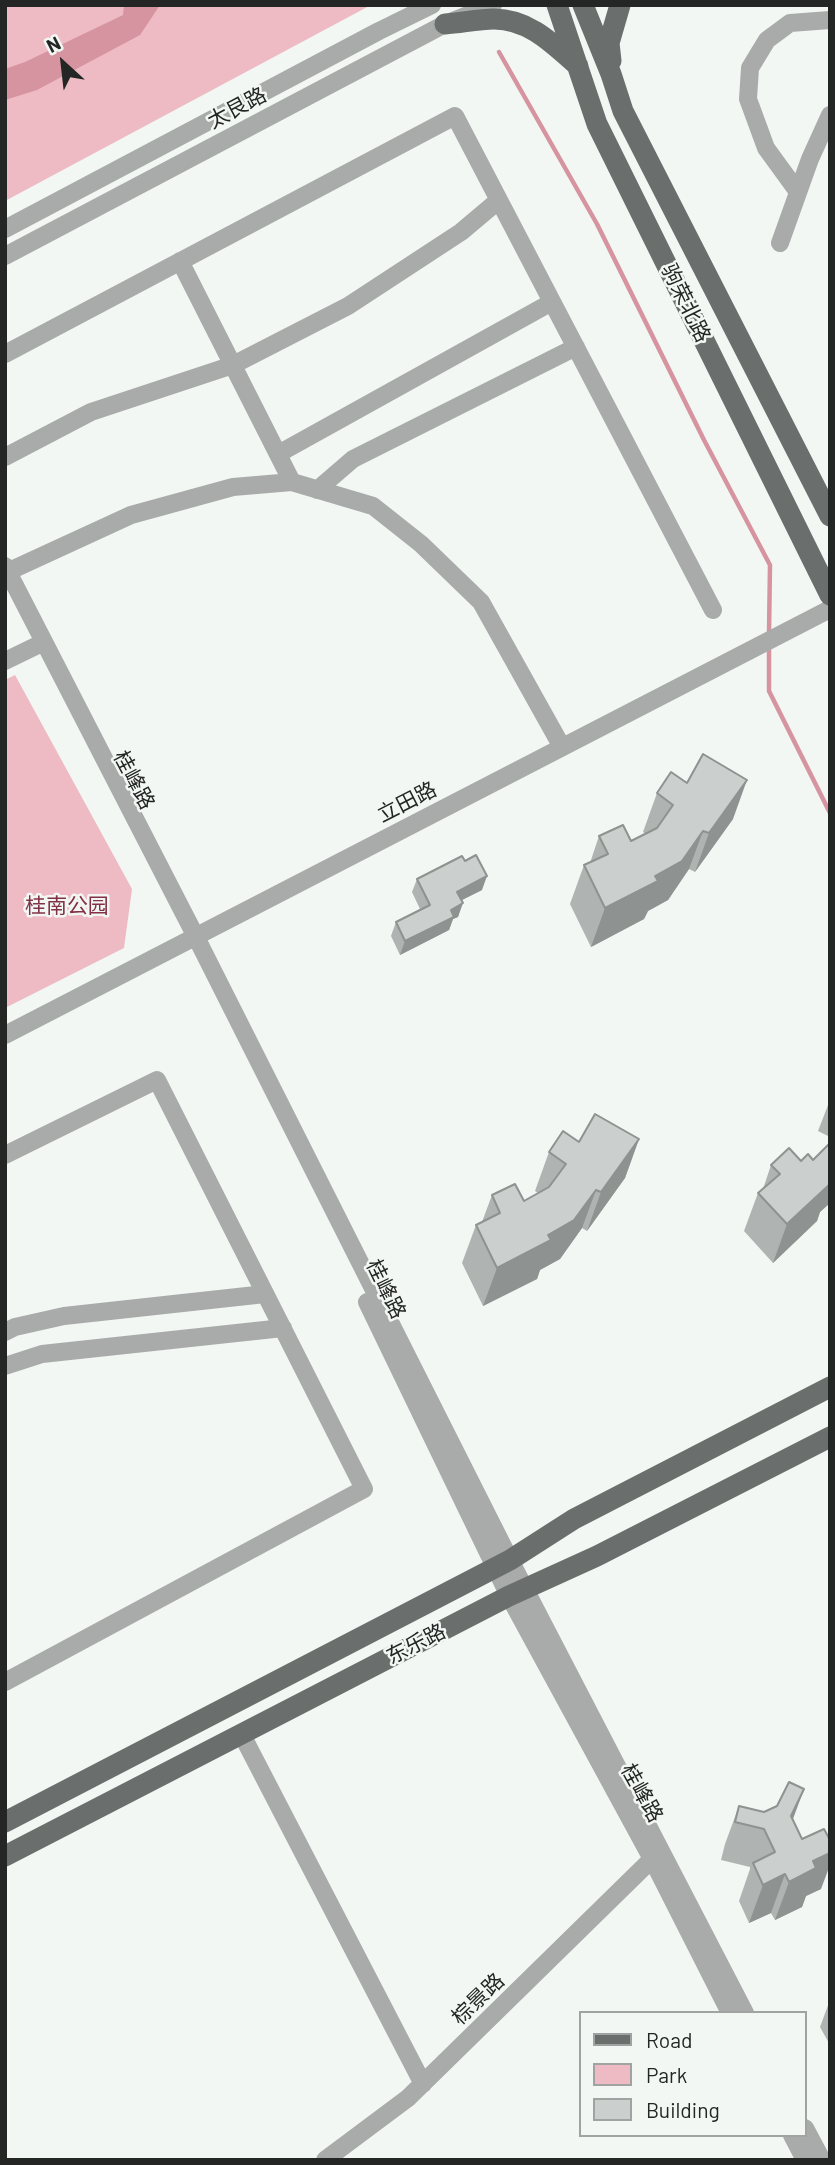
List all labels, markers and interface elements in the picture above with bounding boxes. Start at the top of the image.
north arrow [28,28,98,98]
text: N [42,31,64,57]
street label: 太艮路 [203,82,271,134]
street label: 驹荣北路 [656,260,716,346]
street label: 桂峰路 [108,746,160,814]
street label: 立田路 [373,776,441,828]
park label: 桂南公园 [25,893,109,919]
street label: 桂峰路 [361,1255,411,1323]
street label: 东乐路 [382,1618,450,1670]
street label: 桂峰路 [616,1759,668,1827]
street label: 棕景路 [447,1968,509,2030]
legend [580,2011,807,2137]
text: Road [646,2027,692,2052]
text: Park [646,2062,687,2087]
text: Building [646,2097,720,2122]

